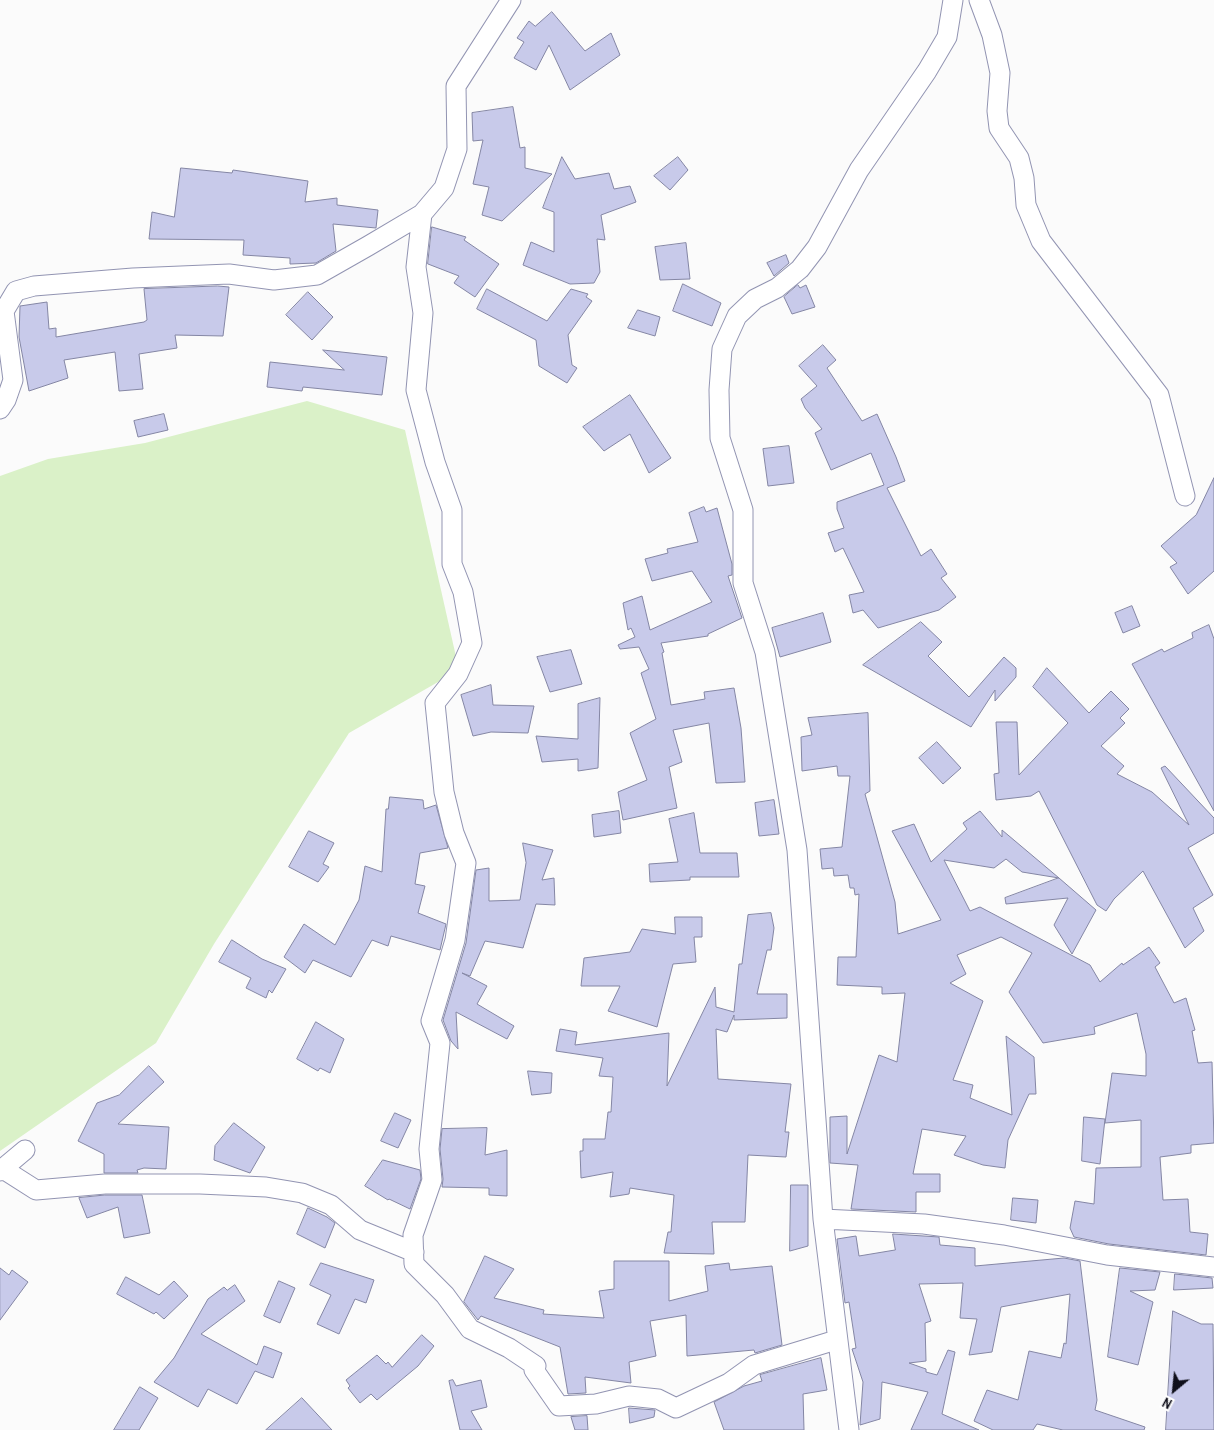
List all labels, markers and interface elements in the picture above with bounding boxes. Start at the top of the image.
north arrow [1149,1365,1199,1415]
text: N [1159,1393,1175,1413]

